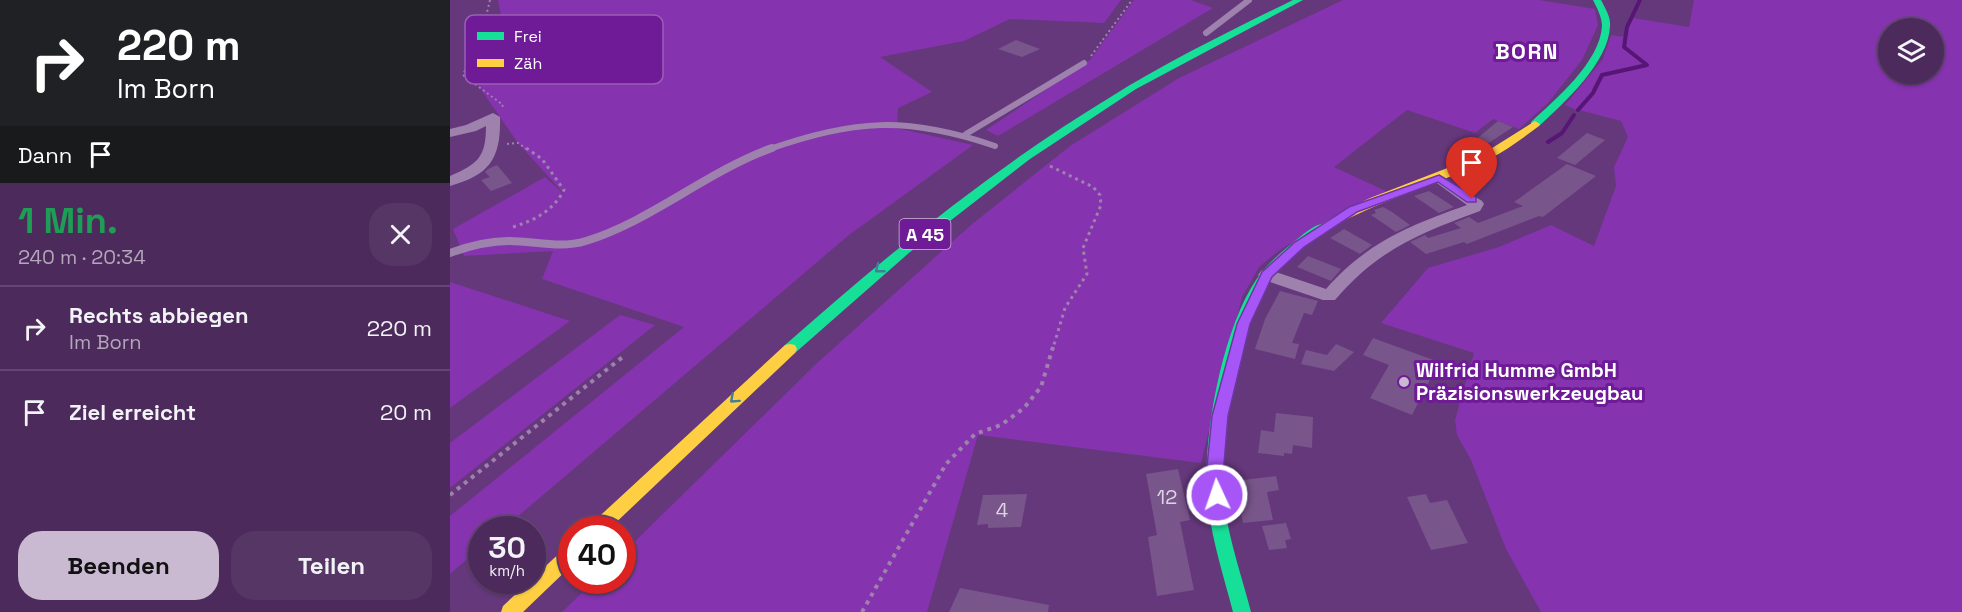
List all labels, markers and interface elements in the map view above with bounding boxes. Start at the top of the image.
legend [465,15,663,84]
map controls [1878,18,1944,84]
button: layers [1878,18,1944,84]
text: 220 m [117,19,241,72]
icon: right [18,24,96,102]
text: Frei [514,26,542,47]
district label: BORN [1495,37,1559,65]
text: Zäh [514,53,542,74]
text: Im Born [117,71,215,106]
pin [1446,137,1497,199]
icon: arrive [84,138,117,171]
text: Dann [18,141,72,169]
icon: arrive [1455,146,1488,179]
text: 1 Min. [18,198,118,244]
button: close [369,203,432,266]
road number: A 45 [900,219,950,249]
text: 240 m · 20:34 [18,244,146,270]
one-way arrow [875,262,886,273]
text: Rechts abbiegen [69,301,249,329]
icon: right [18,312,51,345]
text: 220 m [367,314,432,342]
text: Im Born [69,329,142,355]
place label: Wilfrid Humme GmbH Präzisionswerkzeugbau [1416,357,1643,406]
marker: Wilfrid Humme GmbH Präzisionswerkzeugbau [1397,375,1411,389]
one-way arrow [731,392,741,403]
icon: arrive [18,396,51,429]
text: Ziel erreicht [69,398,196,426]
text: 20 m [380,398,432,426]
position arrow [1185,463,1249,527]
house number: 12 [1157,484,1177,510]
house number: 4 [996,497,1008,523]
speed limit sign: 40 [558,516,636,594]
text: 30 [488,528,526,567]
button: Beenden [18,531,219,600]
button: Teilen [231,531,432,600]
text: km/h [489,561,525,580]

